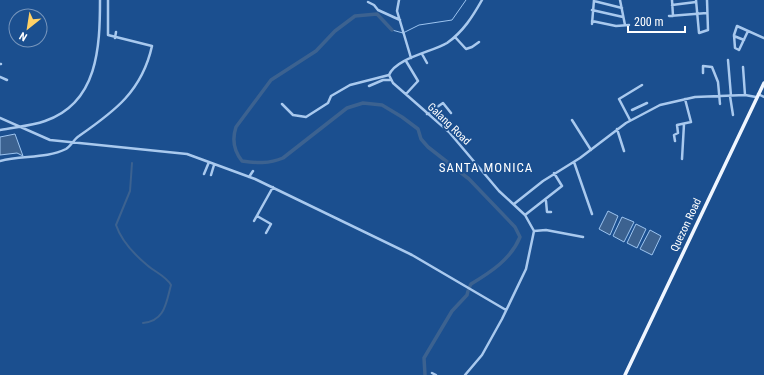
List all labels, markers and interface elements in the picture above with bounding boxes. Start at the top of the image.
north arrow [8,8,48,48]
scale bar [628,8,685,34]
text: 200 m [634,15,664,29]
text: N [17,29,29,44]
street label: Galang Road [425,100,473,148]
district label: SANTA MONICA [439,160,533,175]
street label: Quezon Road [668,196,704,254]

